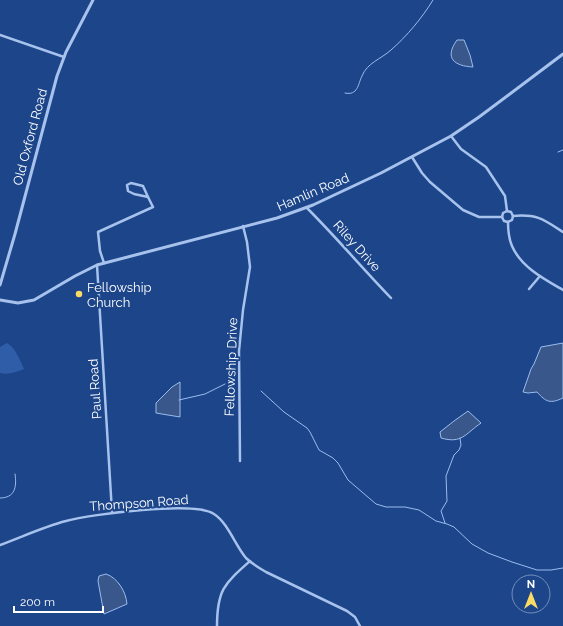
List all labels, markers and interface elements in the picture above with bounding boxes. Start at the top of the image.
street label: Old Oxford Road [10,87,50,187]
street label: Hamlin Road [275,170,351,214]
street label: Riley Drive [330,217,384,275]
place label: Fellowship Church [87,280,152,310]
marker: Fellowship Church [74,289,84,299]
street label: Fellowship Drive [222,317,240,417]
street label: Paul Road [85,358,105,420]
street label: Thompson Road [89,492,189,514]
north arrow [511,574,551,614]
text: N [527,578,535,591]
scale bar [14,588,103,614]
text: 200 m [20,595,55,609]

